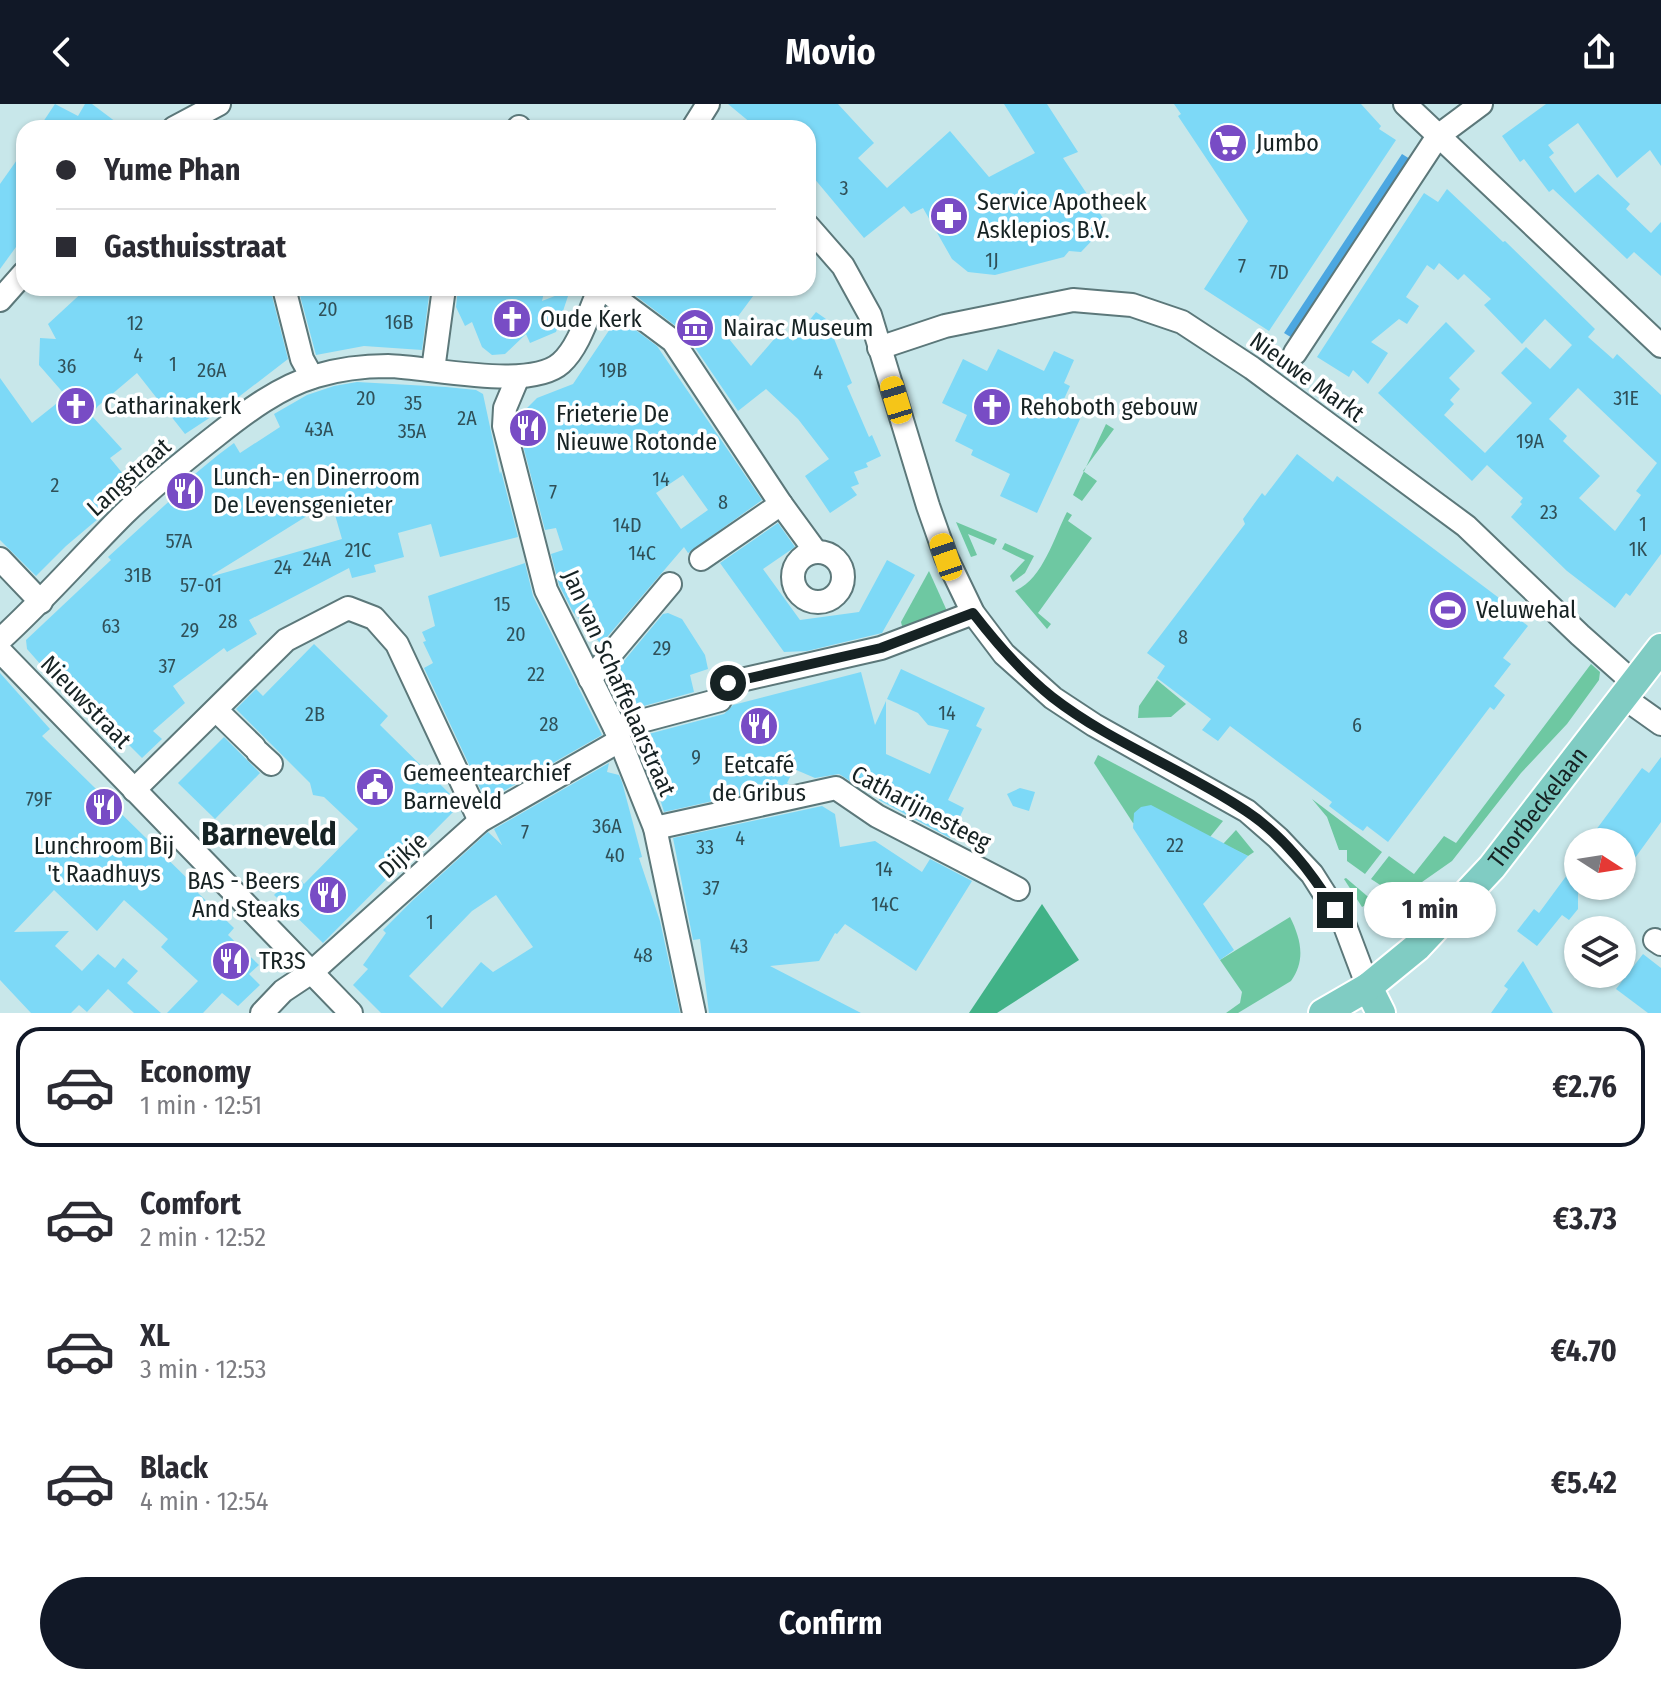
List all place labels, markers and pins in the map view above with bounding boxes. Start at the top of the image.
supermarket icon: Jumbo [1207,122,1249,164]
place label: Jumbo [1256,129,1319,157]
place label: Service Apotheek Asklepios B.V. [977,188,1147,244]
pharmacy icon: Service Apotheek Asklepios B.V. [928,195,970,237]
church icon: Oude Kerk [491,298,533,340]
place label: Oude Kerk [540,305,643,333]
museum icon: Nairac Museum [674,307,716,349]
place label: Nairac Museum [723,314,873,342]
church icon: Catharinakerk [55,385,97,427]
church icon: Rehoboth gebouw [971,386,1013,428]
place label: Catharinakerk [104,392,242,420]
place label: Rehoboth gebouw [1020,393,1198,421]
place label: Frieterie De Nieuwe Rotonde [556,400,717,456]
restaurant icon: Frieterie De Nieuwe Rotonde [507,407,549,449]
place label: Lunch- en Dinerroom De Levensgenieter [213,463,420,519]
restaurant icon: Lunch- en Dinerroom De Levensgenieter [164,470,206,512]
sports icon: Veluwehal [1427,589,1469,631]
place label: Veluwehal [1476,596,1576,624]
restaurant icon: Eetcafé de Gribus [738,705,780,747]
place label: Eetcafé de Gribus [712,751,806,807]
place label: Gemeentearchief Barneveld [403,759,572,815]
public building icon: Gemeentearchief Barneveld [354,766,396,808]
restaurant icon: Lunchroom Bij 't Raadhuys [83,786,125,828]
place label: Lunchroom Bij 't Raadhuys [34,832,174,888]
place label: BAS - Beers And Steaks [187,867,300,923]
restaurant icon: BAS - Beers And Steaks [307,874,349,916]
restaurant icon: TR3S [210,940,252,982]
place label: TR3S [259,947,306,975]

